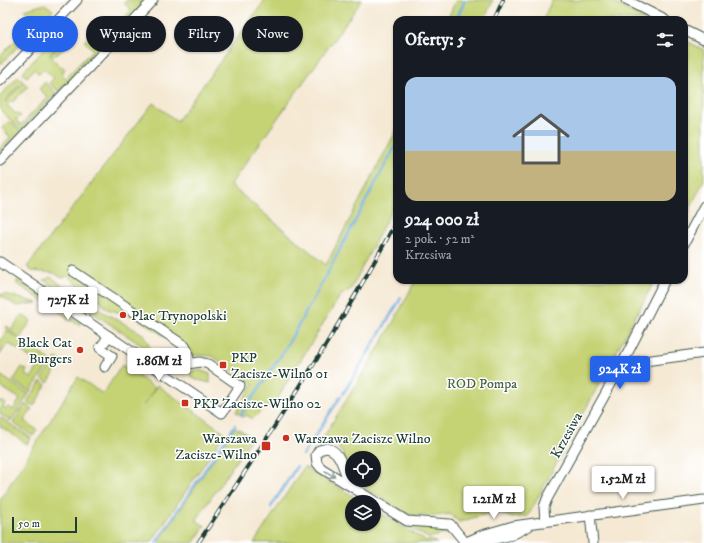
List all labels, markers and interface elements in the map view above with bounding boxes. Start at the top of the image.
chip: Kupno [12,16,78,52]
chip: Wynajem [86,16,166,52]
chip: Filtry [174,16,234,52]
chip: Nowe [242,16,303,52]
text: Oferty: 5 [405,29,466,51]
icon: filters [654,29,676,51]
icon: home [505,103,577,175]
text: 924 000 zł [405,209,479,231]
text: 2 pok. · 52 m² [405,231,474,247]
text: Krzesiwa [405,247,452,263]
pin: 727K zł [31,287,105,321]
text: 727K zł [47,292,89,308]
place label: Plac Trynopolski [131,307,227,325]
marker: Plac Trynopolski [118,310,128,320]
place label: Black Cat Burgers [17,334,73,368]
marker: Black Cat Burgers [75,345,85,355]
pin: 1.86M zł [118,348,200,382]
place label: PKP Zacisze-Wilno 01 [231,349,328,383]
text: 1.86M zł [136,353,182,369]
pin: 924K zł [583,356,657,390]
marker: PKP Zacisze-Wilno 01 [218,360,228,370]
text: 924K zł [599,361,641,377]
park label: ROD Pompa [447,375,517,393]
place label: PKP Zacisze-Wilno 02 [193,395,321,413]
marker: PKP Zacisze-Wilno 02 [180,398,190,408]
street label: Krzesiwa [547,409,587,462]
place label: Warszawa Zacisze-Wilno [175,430,257,464]
place label: Warszawa Zacisze Wilno [293,430,431,448]
marker: Warszawa Zacisze Wilno [281,433,291,443]
marker: Warszawa Zacisze-Wilno [260,440,272,452]
map controls [345,451,381,531]
button: locate [345,451,381,487]
pin: 1.52M zł [582,466,664,500]
one-way arrow [324,470,336,478]
text: 1.52M zł [601,471,645,487]
pin: 1.21M zł [453,486,535,520]
text: 1.21M zł [472,491,516,507]
button: layers [345,495,381,531]
scale bar [12,515,77,534]
text: 50 m [18,517,40,531]

